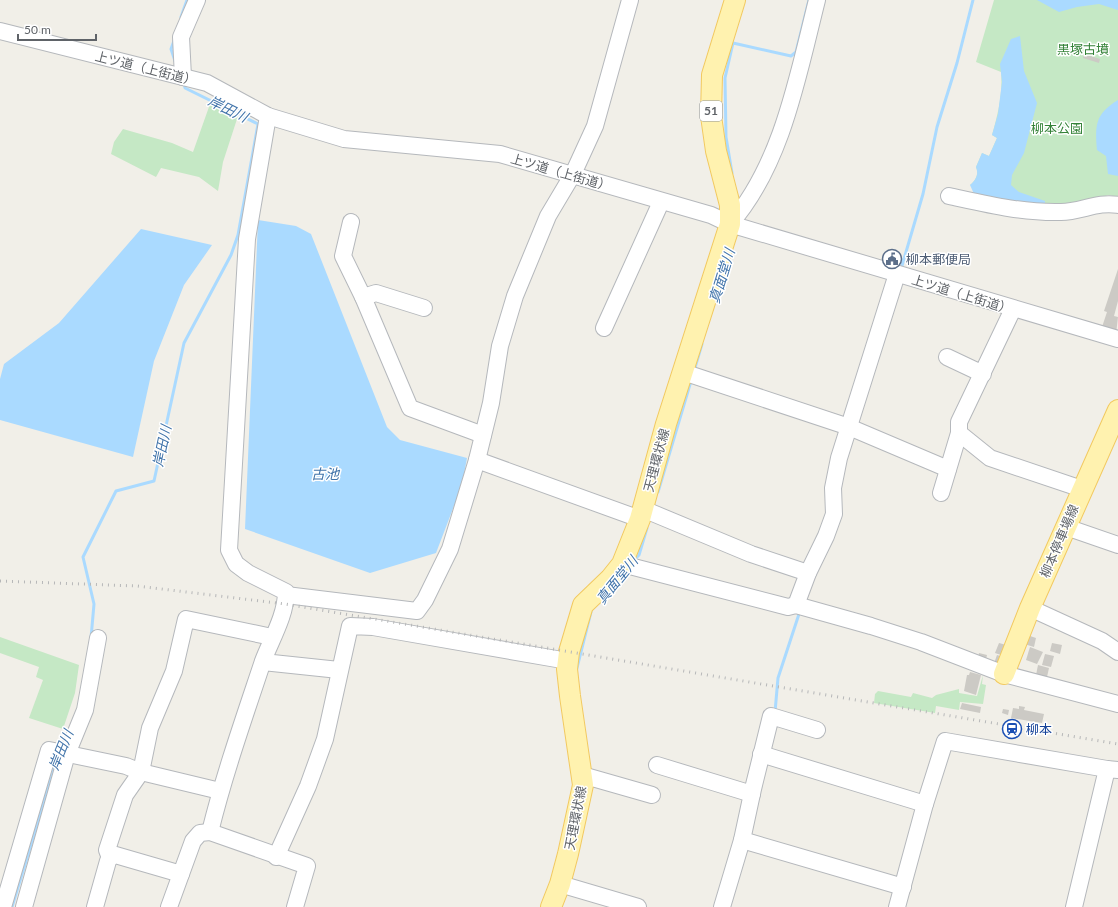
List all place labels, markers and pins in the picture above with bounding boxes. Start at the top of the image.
public building icon: 柳本郵便局 [881,248,903,270]
place label: 柳本郵便局 [906,251,971,267]
station icon: 柳本 [1001,718,1023,740]
place label: 柳本 [1026,721,1052,737]

